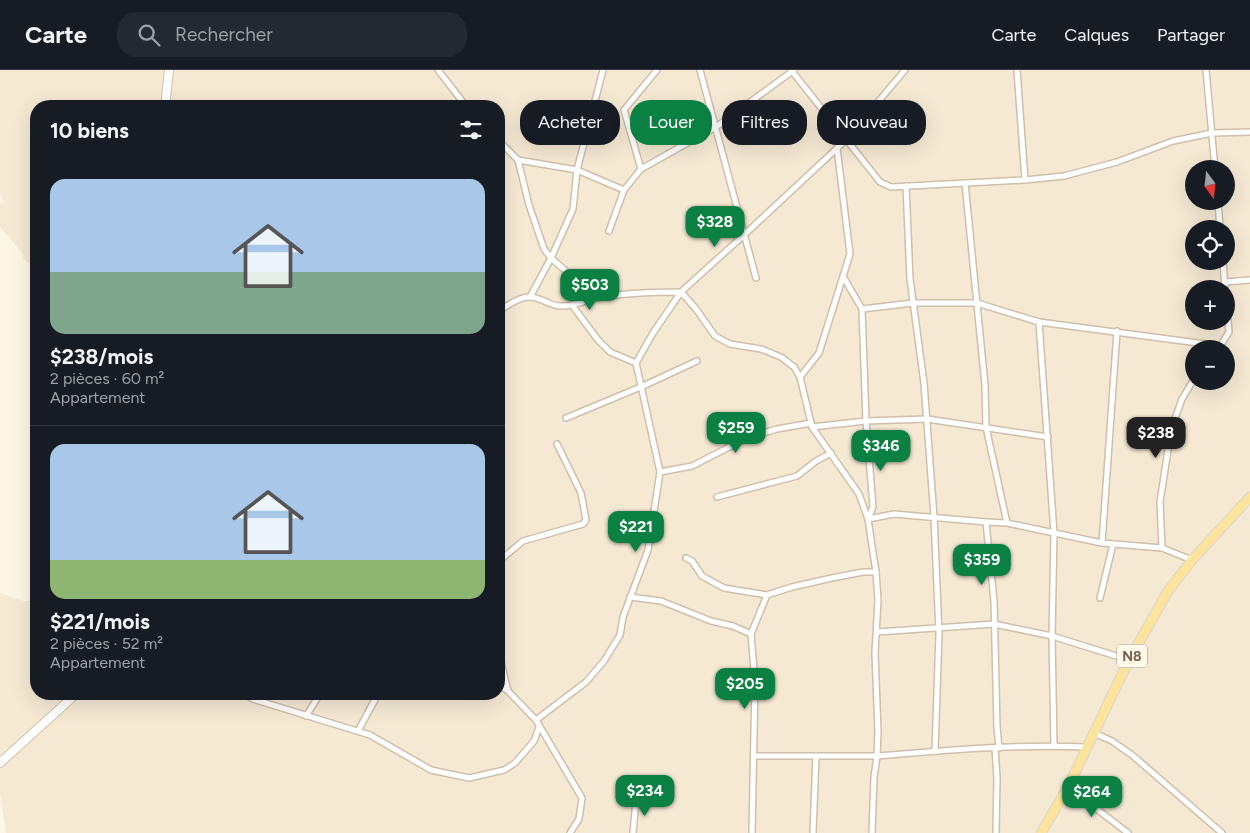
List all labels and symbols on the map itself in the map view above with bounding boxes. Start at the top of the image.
north arrow [1185,160,1235,210]
pin: $328 [685,206,745,248]
pin: $503 [560,268,620,311]
pin: $259 [706,412,766,454]
pin: $238 [1126,416,1186,459]
pin: $346 [851,430,911,472]
pin: $221 [606,510,666,553]
pin: $359 [952,544,1012,586]
road number: N8 [1117,644,1147,668]
pin: $205 [715,668,775,710]
pin: $234 [615,774,675,817]
pin: $264 [1062,776,1122,818]

